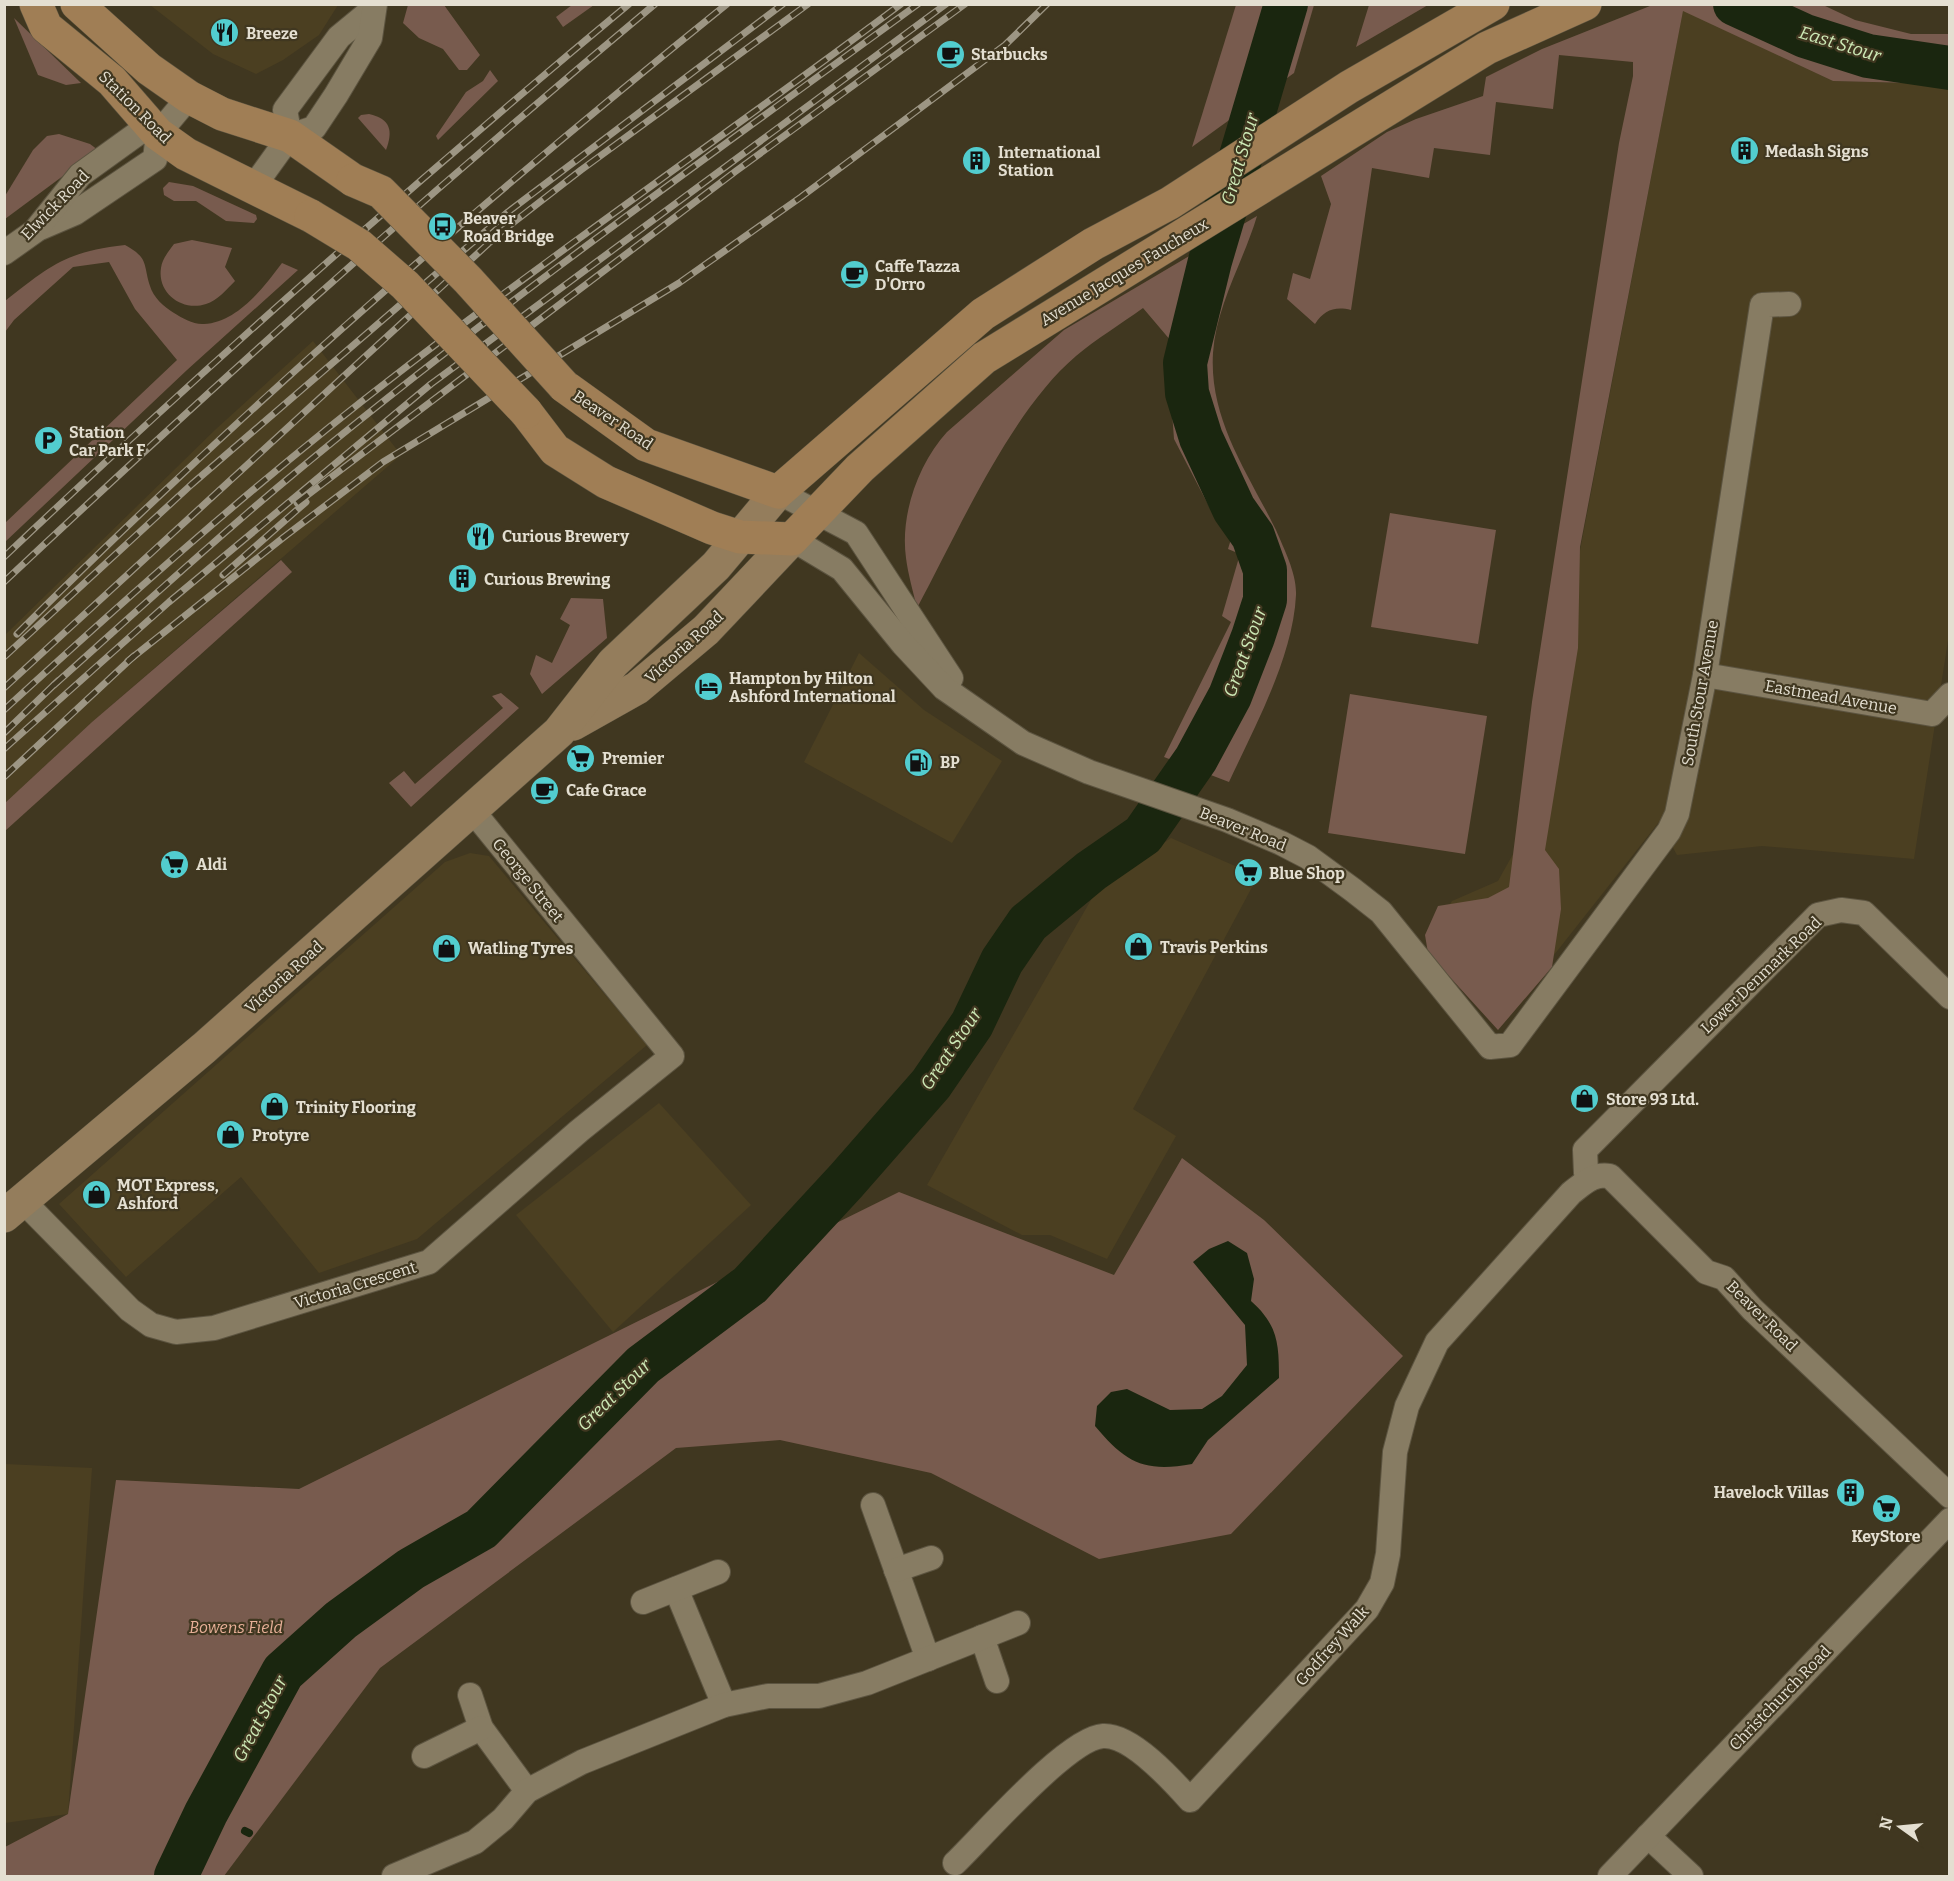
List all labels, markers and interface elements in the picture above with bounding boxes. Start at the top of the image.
restaurant icon: Breeze [209,17,241,49]
water label: East Stour [1797,21,1884,67]
place label: Breeze [246,24,298,43]
cafe icon: Starbucks [934,38,966,70]
place label: Starbucks [971,45,1048,64]
street label: Station Road [95,67,175,147]
water label: Great Stour [1216,110,1264,207]
building icon: Medash Signs [1728,135,1760,167]
place label: Medash Signs [1765,142,1869,161]
place label: International Station [998,143,1101,180]
building icon: International Station [961,145,993,177]
street label: Elwick Road [17,166,93,244]
place label: Beaver Road Bridge [463,209,554,246]
bus stop icon: Beaver Road Bridge [426,211,458,243]
street label: Avenue Jacques Faucheux [1037,214,1211,330]
place label: Caffe Tazza D'Orro [875,257,960,294]
cafe icon: Caffe Tazza D'Orro [838,259,870,291]
street label: Beaver Road [570,386,657,454]
place label: Station Car Park F [69,423,145,460]
parking icon: Station Car Park F [32,425,64,457]
restaurant icon: Curious Brewery [465,520,497,552]
place label: Curious Brewery [502,527,629,546]
building icon: Curious Brewing [447,563,479,595]
place label: Curious Brewing [484,570,610,589]
water label: Great Stour [1219,603,1272,700]
street label: Victoria Road [641,607,727,687]
street label: South Stour Avenue [1678,619,1722,767]
place label: Hampton by Hilton Ashford International [729,669,896,706]
hotel icon: Hampton by Hilton Ashford International [692,671,724,703]
street label: Eastmead Avenue [1764,676,1898,718]
supermarket icon: Premier [565,742,597,774]
fuel station icon: BP [903,746,935,778]
place label: Premier [602,749,665,768]
place label: BP [940,753,960,772]
cafe icon: Cafe Grace [529,774,561,806]
place label: Cafe Grace [566,781,647,800]
street label: Beaver Road [1197,803,1290,855]
street label: George Street [488,834,568,926]
supermarket icon: Aldi [159,848,191,880]
place label: Aldi [196,855,227,874]
supermarket icon: Blue Shop [1232,857,1264,889]
place label: Blue Shop [1269,864,1345,883]
street label: Lower Denmark Road [1697,912,1826,1037]
shop icon: Travis Perkins [1123,931,1155,963]
shop icon: Watling Tyres [431,932,463,964]
street label: Victoria Road [241,937,327,1017]
place label: Travis Perkins [1160,938,1268,957]
place label: Watling Tyres [468,939,574,958]
water label: Great Stour [916,1003,987,1094]
shop icon: Store 93 Ltd. [1569,1083,1601,1115]
place label: Store 93 Ltd. [1606,1090,1699,1109]
shop icon: Trinity Flooring [259,1091,291,1123]
place label: Trinity Flooring [296,1098,416,1117]
shop icon: Protyre [215,1119,247,1151]
place label: Protyre [252,1126,310,1145]
place label: MOT Express, Ashford [117,1176,219,1213]
shop icon: MOT Express, Ashford [80,1178,112,1210]
street label: Victoria Crescent [292,1257,419,1313]
street label: Beaver Road [1723,1277,1802,1356]
water label: Great Stour [573,1354,656,1436]
building icon: Havelock Villas [1834,1476,1866,1508]
place label: Havelock Villas [1713,1483,1829,1502]
supermarket icon: KeyStore [1870,1492,1902,1524]
place label: KeyStore [1851,1527,1921,1546]
street label: Godfrey Walk [1291,1602,1373,1690]
park label: Bowens Field [189,1618,283,1637]
street label: Christchurch Road [1725,1641,1835,1754]
water label: Great Stour [228,1672,292,1766]
north arrow [1870,1797,1930,1857]
text: N [1875,1815,1897,1832]

